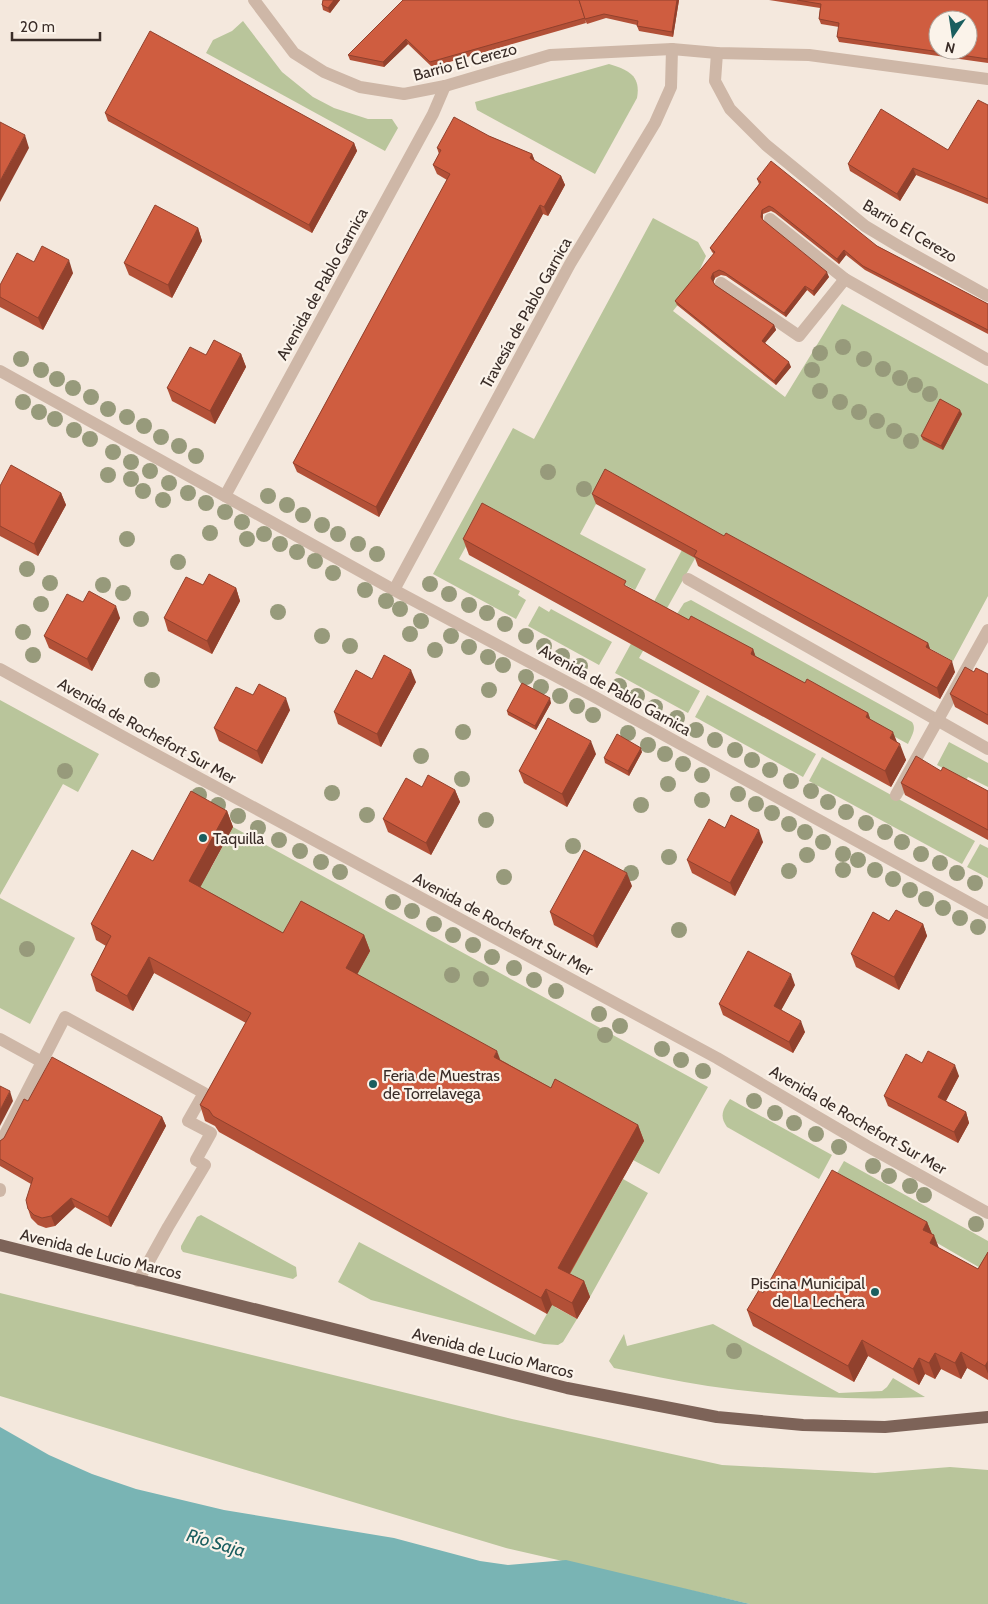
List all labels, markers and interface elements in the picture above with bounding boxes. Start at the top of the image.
scale bar [12,10,100,42]
north arrow [928,10,978,60]
text: 20 m [20,18,55,36]
text: N [943,38,957,58]
street label: Barrio El Cerezo [411,39,519,85]
street label: Barrio El Cerezo [860,195,961,267]
street label: Avenida de Pablo Garnica [272,204,372,363]
street label: Travesía de Pablo Garnica [477,234,576,392]
street label: Avenida de Pablo Garnica [536,640,695,740]
street label: Avenida de Rochefort Sur Mer [55,674,240,788]
place label: Taquilla [213,829,264,848]
marker: Taquilla [197,832,209,844]
street label: Avenida de Rochefort Sur Mer [410,868,597,980]
street label: Avenida de Rochefort Sur Mer [766,1062,951,1179]
place label: Feria de Muestras de Torrelavega [383,1066,500,1103]
marker: Feria de Muestras de Torrelavega [367,1078,379,1090]
street label: Avenida de Lucio Marcos [18,1225,184,1283]
place label: Piscina Municipal de La Lechera [751,1274,865,1311]
marker: Piscina Municipal de La Lechera [869,1286,881,1298]
street label: Avenida de Lucio Marcos [410,1324,576,1382]
water label: Río Saja [184,1524,248,1562]

